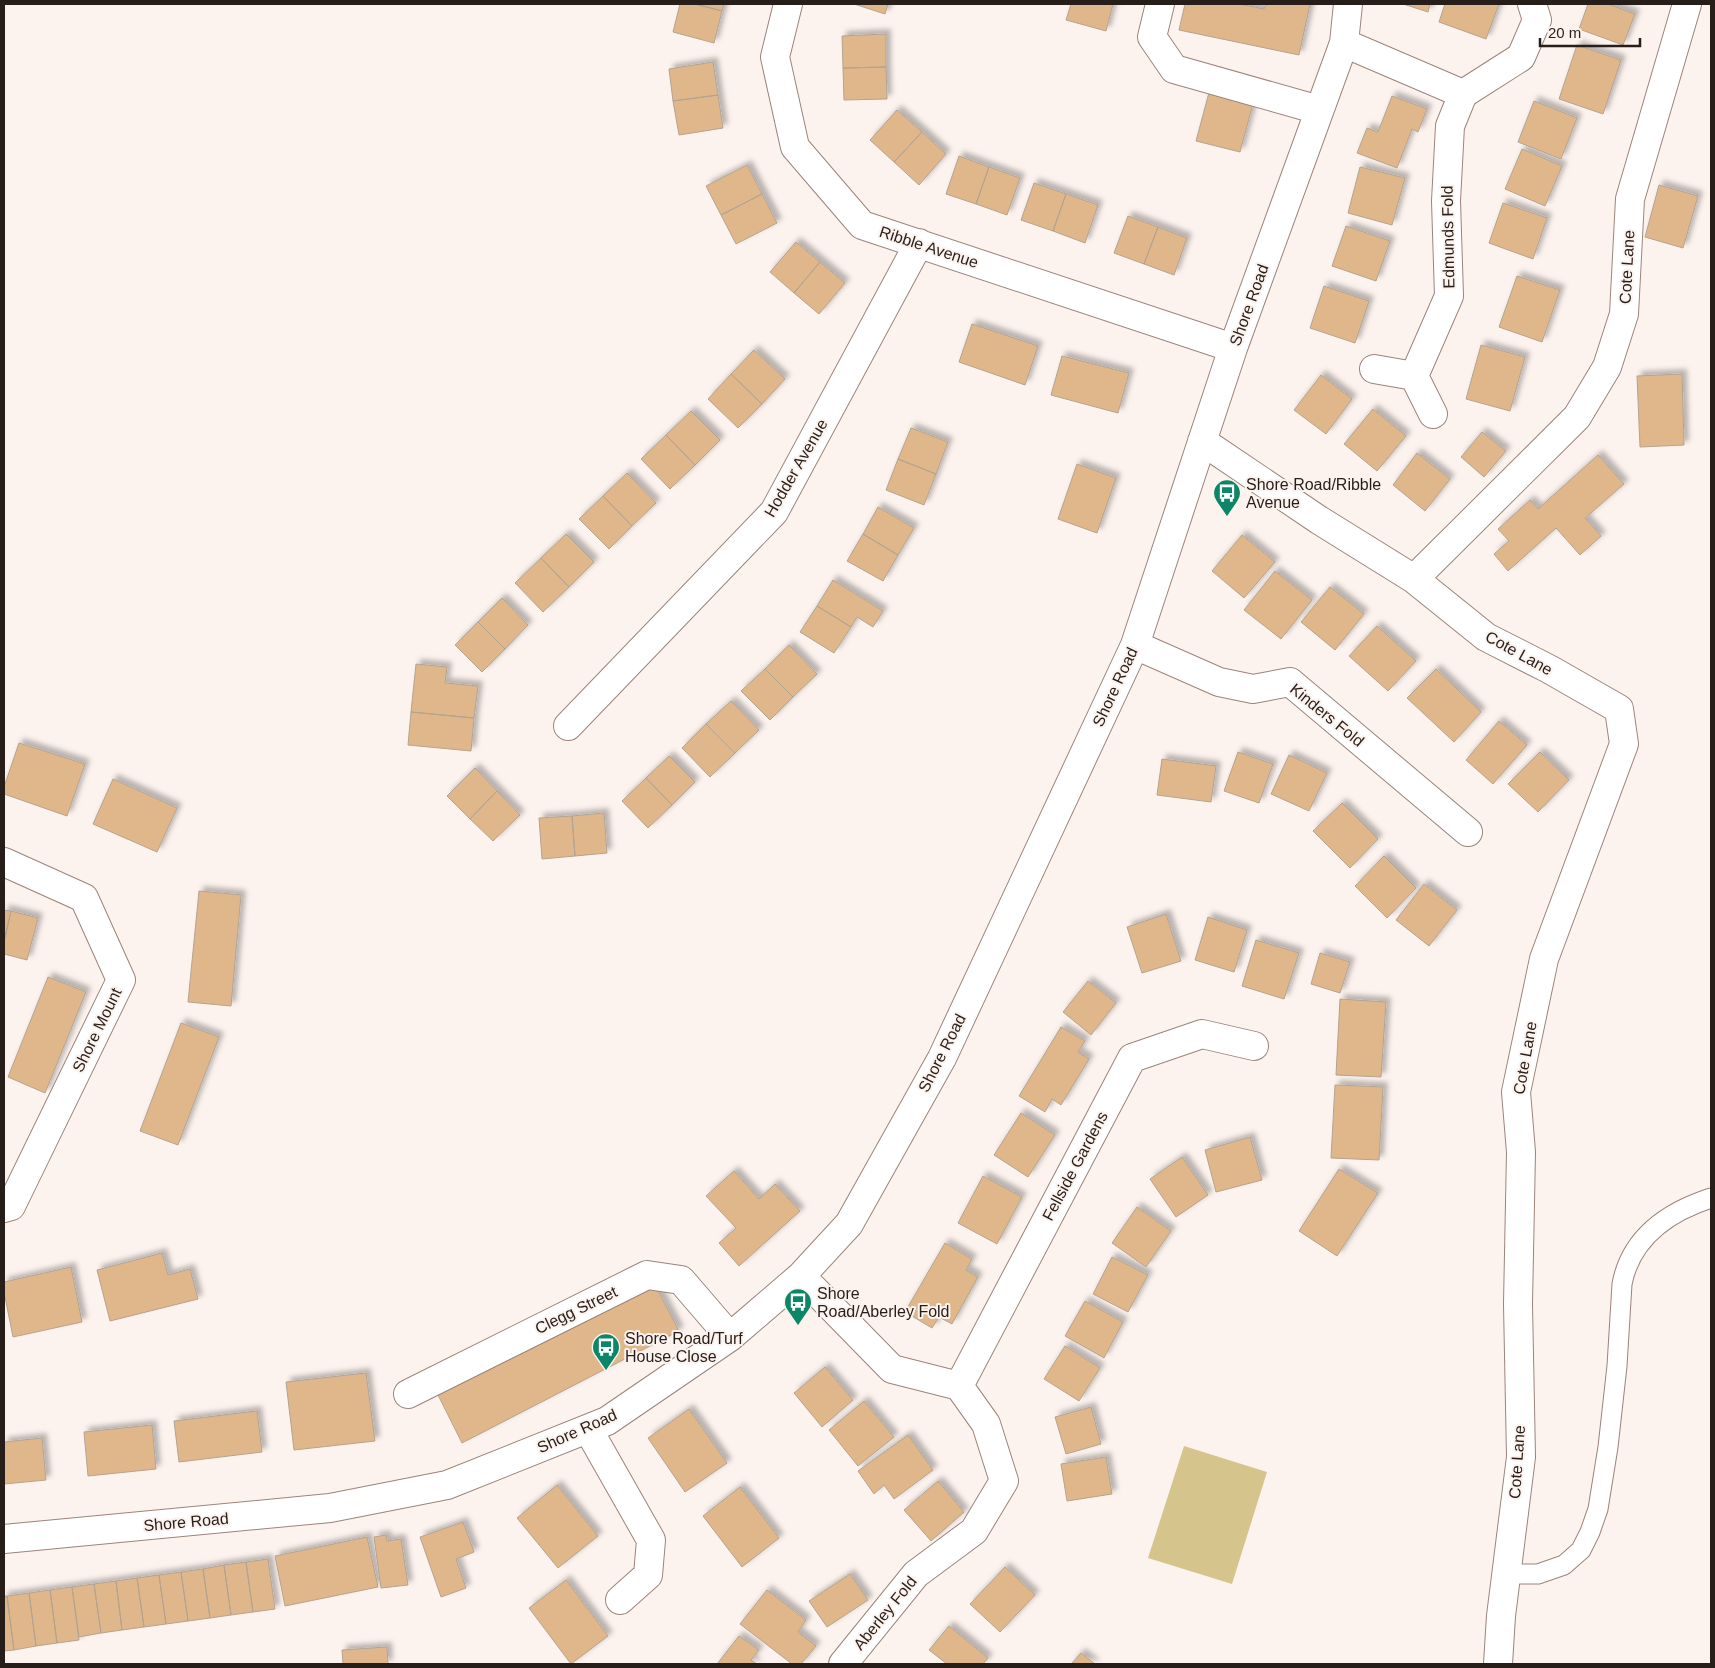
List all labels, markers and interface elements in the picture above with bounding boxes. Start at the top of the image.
scale bar [1540,15,1640,47]
text: 20 m [1548,24,1581,41]
street label: Edmunds Fold [1439,185,1457,289]
street label: Ribble Avenue [877,223,981,271]
street label: Cote Lane [1617,230,1637,304]
street label: Shore Road [1226,262,1272,348]
street label: Hodder Avenue [761,416,831,520]
place label: Shore Road/Ribble Avenue [1246,476,1381,511]
bus stop icon: Shore Road/Ribble Avenue [1212,478,1242,517]
street label: Cote Lane [1483,628,1555,678]
street label: Shore Road [1089,645,1141,729]
street label: Kinders Fold [1287,680,1367,750]
street label: Shore Mount [69,985,125,1075]
street label: Shore Road [915,1011,969,1095]
street label: Cote Lane [1510,1020,1540,1096]
street label: Fellside Gardens [1039,1109,1111,1223]
street label: Clegg Street [532,1283,620,1337]
place label: Shore Road/Aberley Fold [817,1285,950,1320]
bus stop icon: Shore Road/Aberley Fold [783,1287,813,1326]
place label: Shore Road/Turf House Close [625,1330,743,1365]
bus stop icon: Shore Road/Turf House Close [591,1332,621,1371]
street label: Shore Road [535,1406,619,1456]
street label: Cote Lane [1506,1424,1528,1499]
street label: Shore Road [143,1510,229,1534]
street label: Aberley Fold [850,1573,920,1653]

